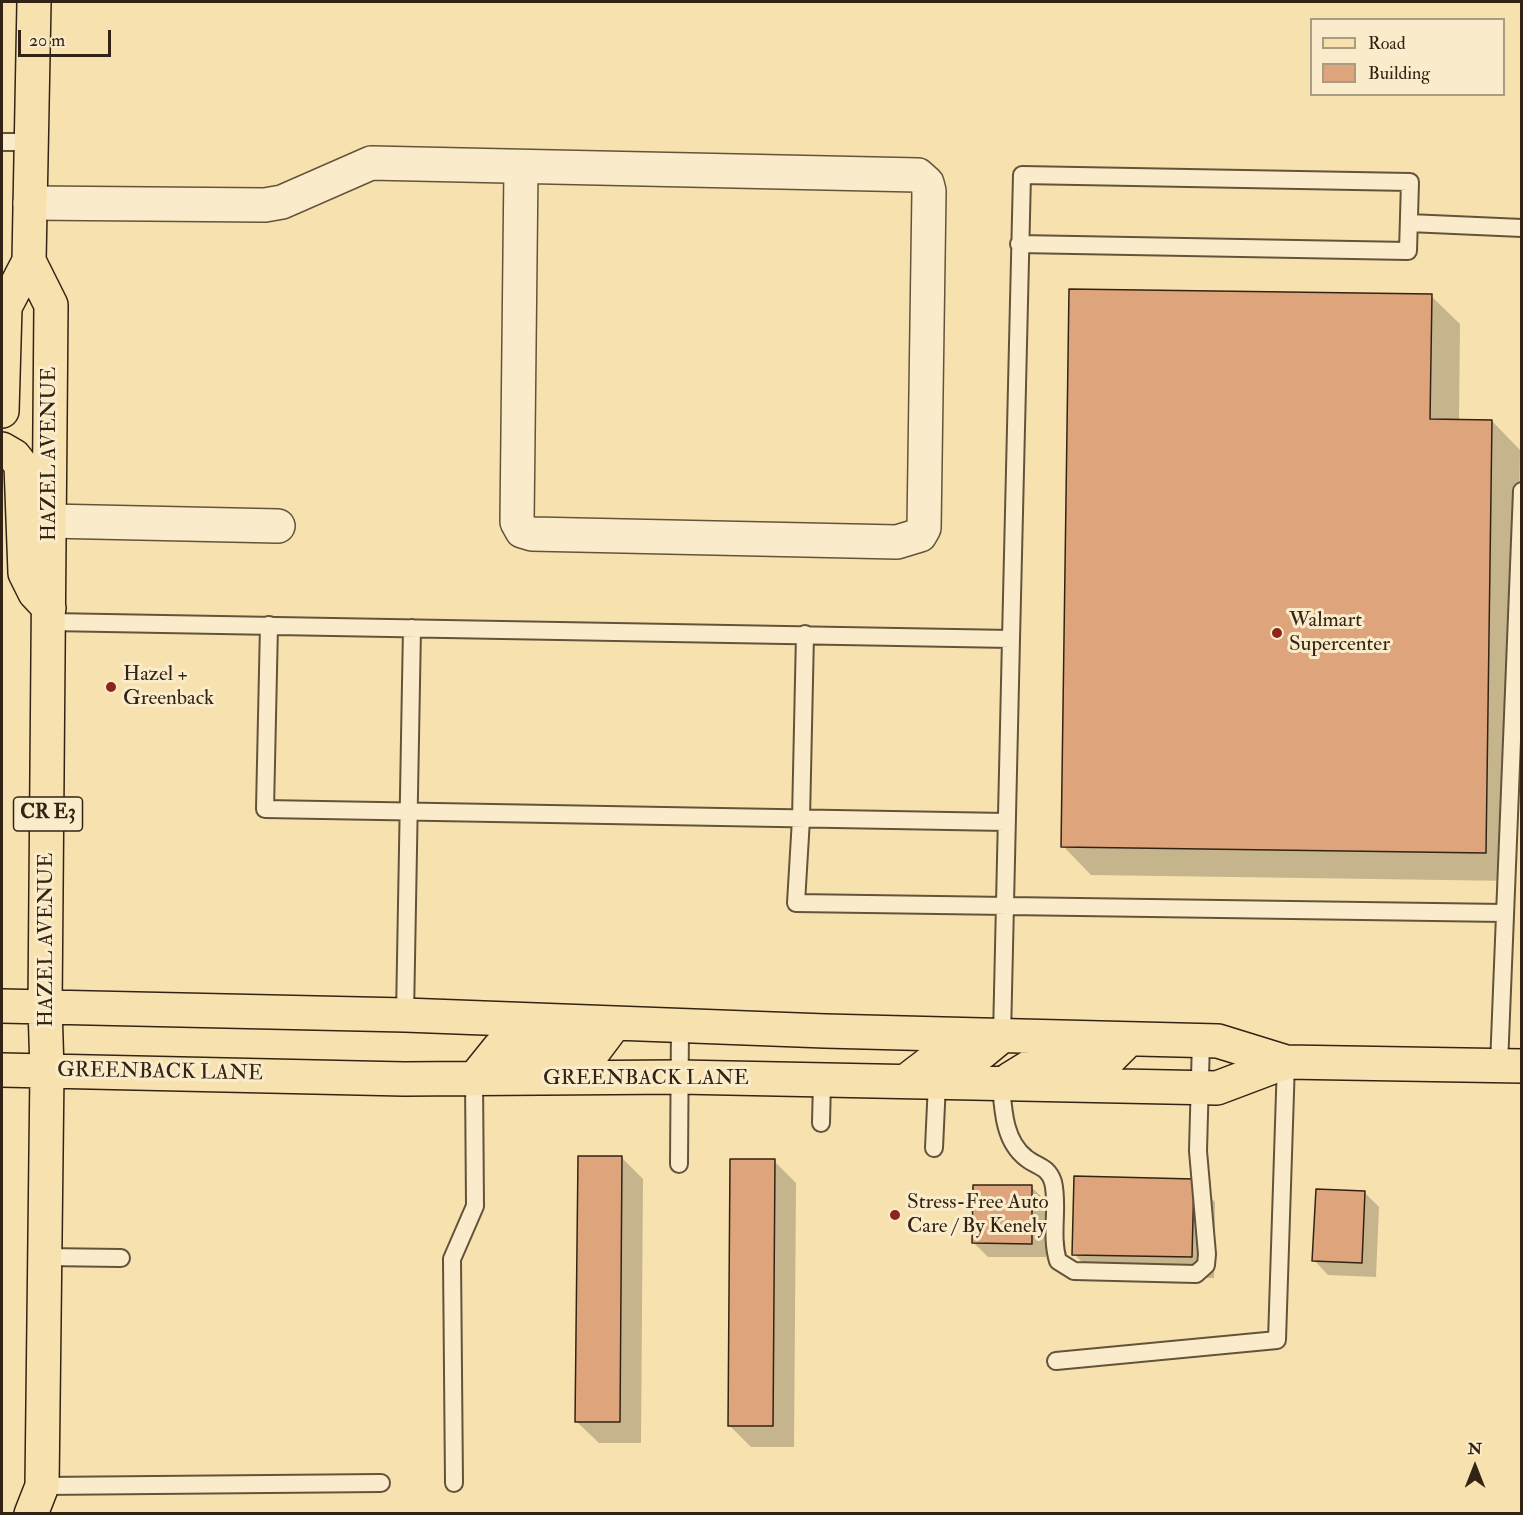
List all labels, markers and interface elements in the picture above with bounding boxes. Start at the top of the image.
scale bar [21,18,114,56]
legend [1310,18,1505,96]
text: 20 m [29,29,65,52]
text: Road [1368,32,1406,55]
text: Building [1368,62,1430,85]
street label: HAZEL AVENUE [37,367,63,541]
place label: Walmart Supercenter [1289,608,1390,658]
marker: Walmart Supercenter [1270,626,1284,640]
place label: Hazel + Greenback [123,662,214,712]
marker: Hazel + Greenback [104,680,118,694]
road number: CR E3 [14,797,82,831]
street label: HAZEL AVENUE [34,853,60,1027]
street label: GREENBACK LANE [57,1059,263,1087]
street label: GREENBACK LANE [543,1066,749,1092]
place label: Stress-Free Auto Care / By Kenely [907,1190,1049,1240]
marker: Stress-Free Auto Care / By Kenely [888,1208,902,1222]
north arrow [1445,1437,1505,1497]
text: N [1468,1439,1482,1459]

